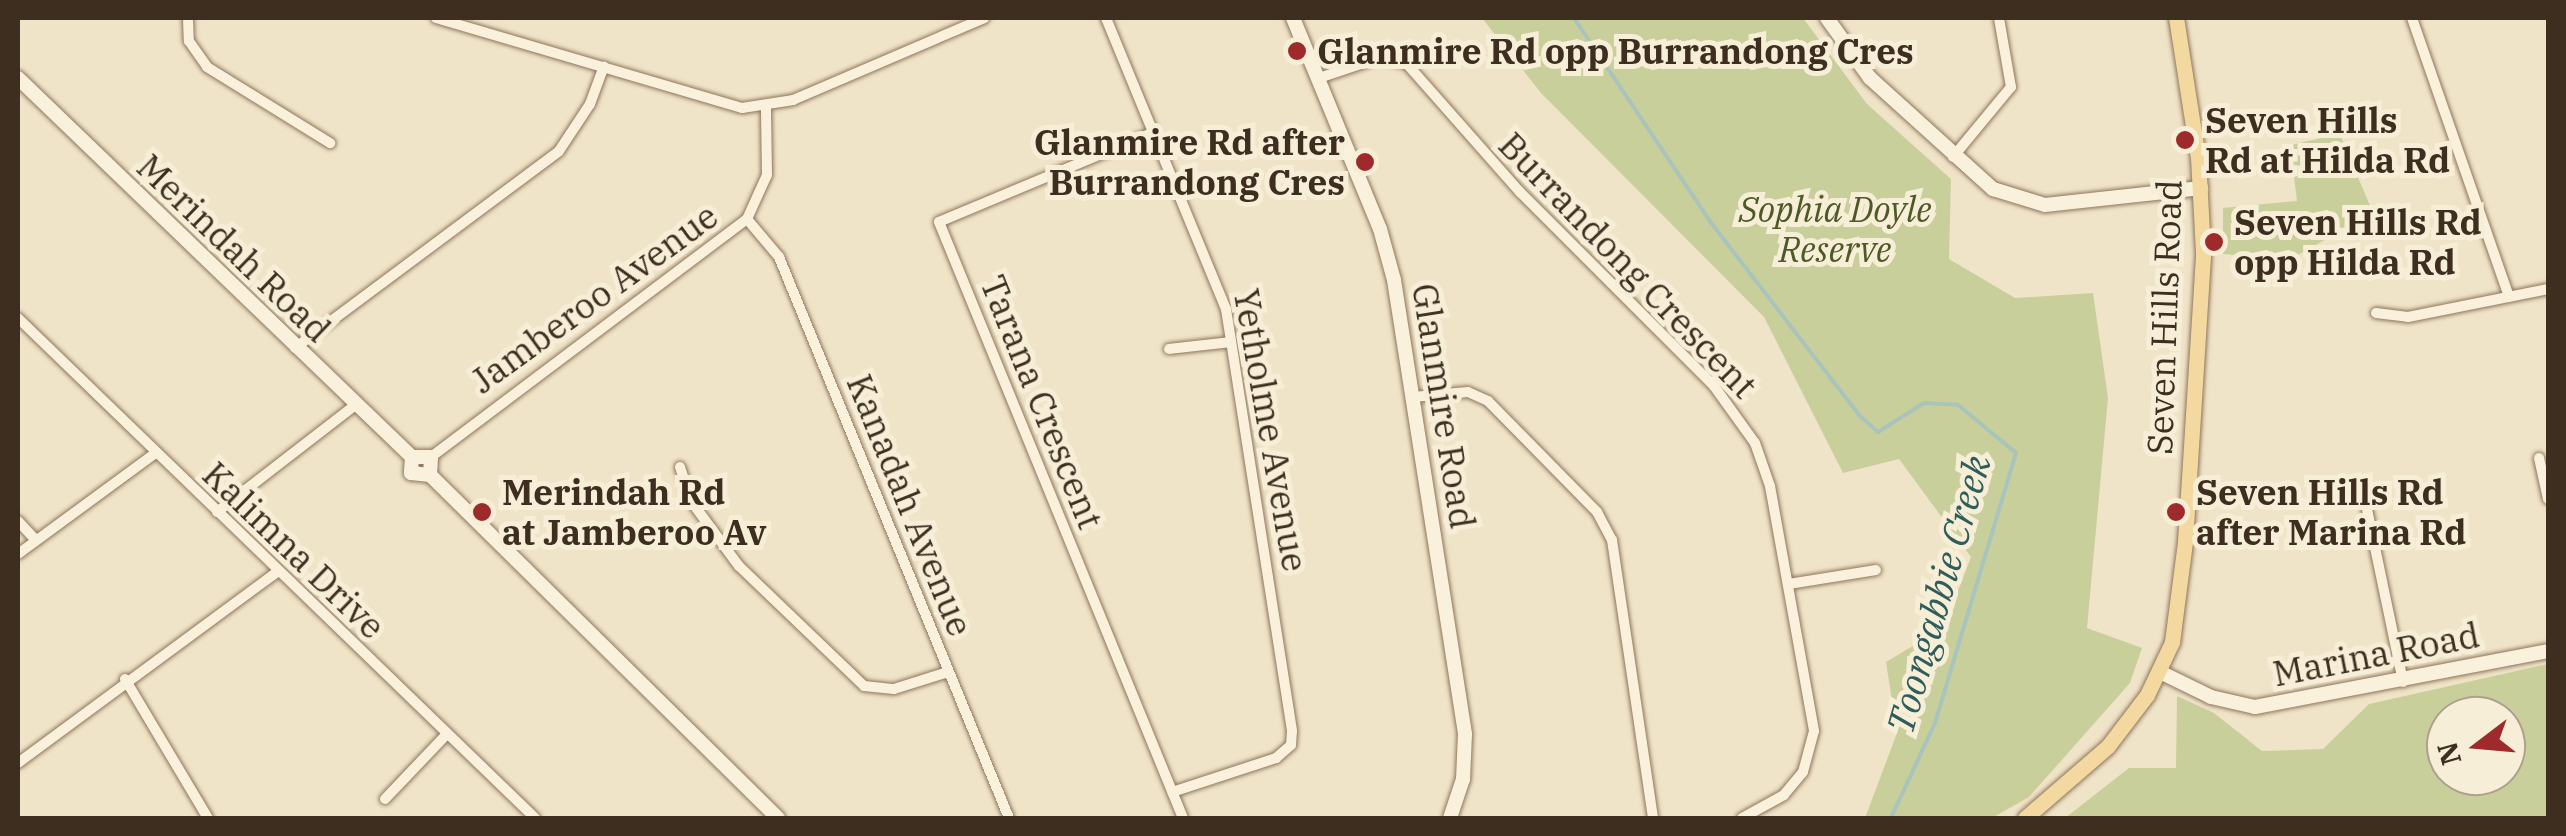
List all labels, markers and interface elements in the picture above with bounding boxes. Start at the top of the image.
place label: Glanmire Rd opp Burrandong Cres [1317,30,1914,72]
marker: Glanmire Rd opp Burrandong Cres [1286,40,1308,62]
place label: Seven Hills Rd at Hilda Rd [2205,99,2450,181]
place label: Glanmire Rd after Burrandong Cres [1034,121,1345,203]
street label: Burrandong Crescent [1490,124,1766,406]
marker: Seven Hills Rd at Hilda Rd [2174,129,2196,151]
street label: Merindah Road [129,145,339,351]
marker: Glanmire Rd after Burrandong Cres [1354,151,1376,173]
street label: Seven Hills Road [2138,179,2190,455]
park label: Sophia Doyle Reserve [1738,188,1932,270]
street label: Jamberoo Avenue [462,194,726,402]
place label: Seven Hills Rd opp Hilda Rd [2234,201,2482,283]
marker: Seven Hills Rd opp Hilda Rd [2203,231,2225,253]
street label: Tarana Crescent [972,269,1112,535]
street label: Glanmire Road [1404,281,1484,531]
street label: Yetholme Avenue [1225,285,1317,575]
street label: Kanadah Avenue [838,368,982,642]
water label: Toongabbie Creek [1876,450,2000,738]
street label: Kalimna Drive [194,453,394,647]
place label: Merindah Rd at Jamberoo Av [502,471,767,553]
place label: Seven Hills Rd after Marina Rd [2196,471,2466,553]
marker: Merindah Rd at Jamberoo Av [471,501,493,523]
marker: Seven Hills Rd after Marina Rd [2165,501,2187,523]
street label: Marina Road [2269,613,2483,695]
north arrow [2426,696,2526,796]
text: N [2428,738,2469,770]

